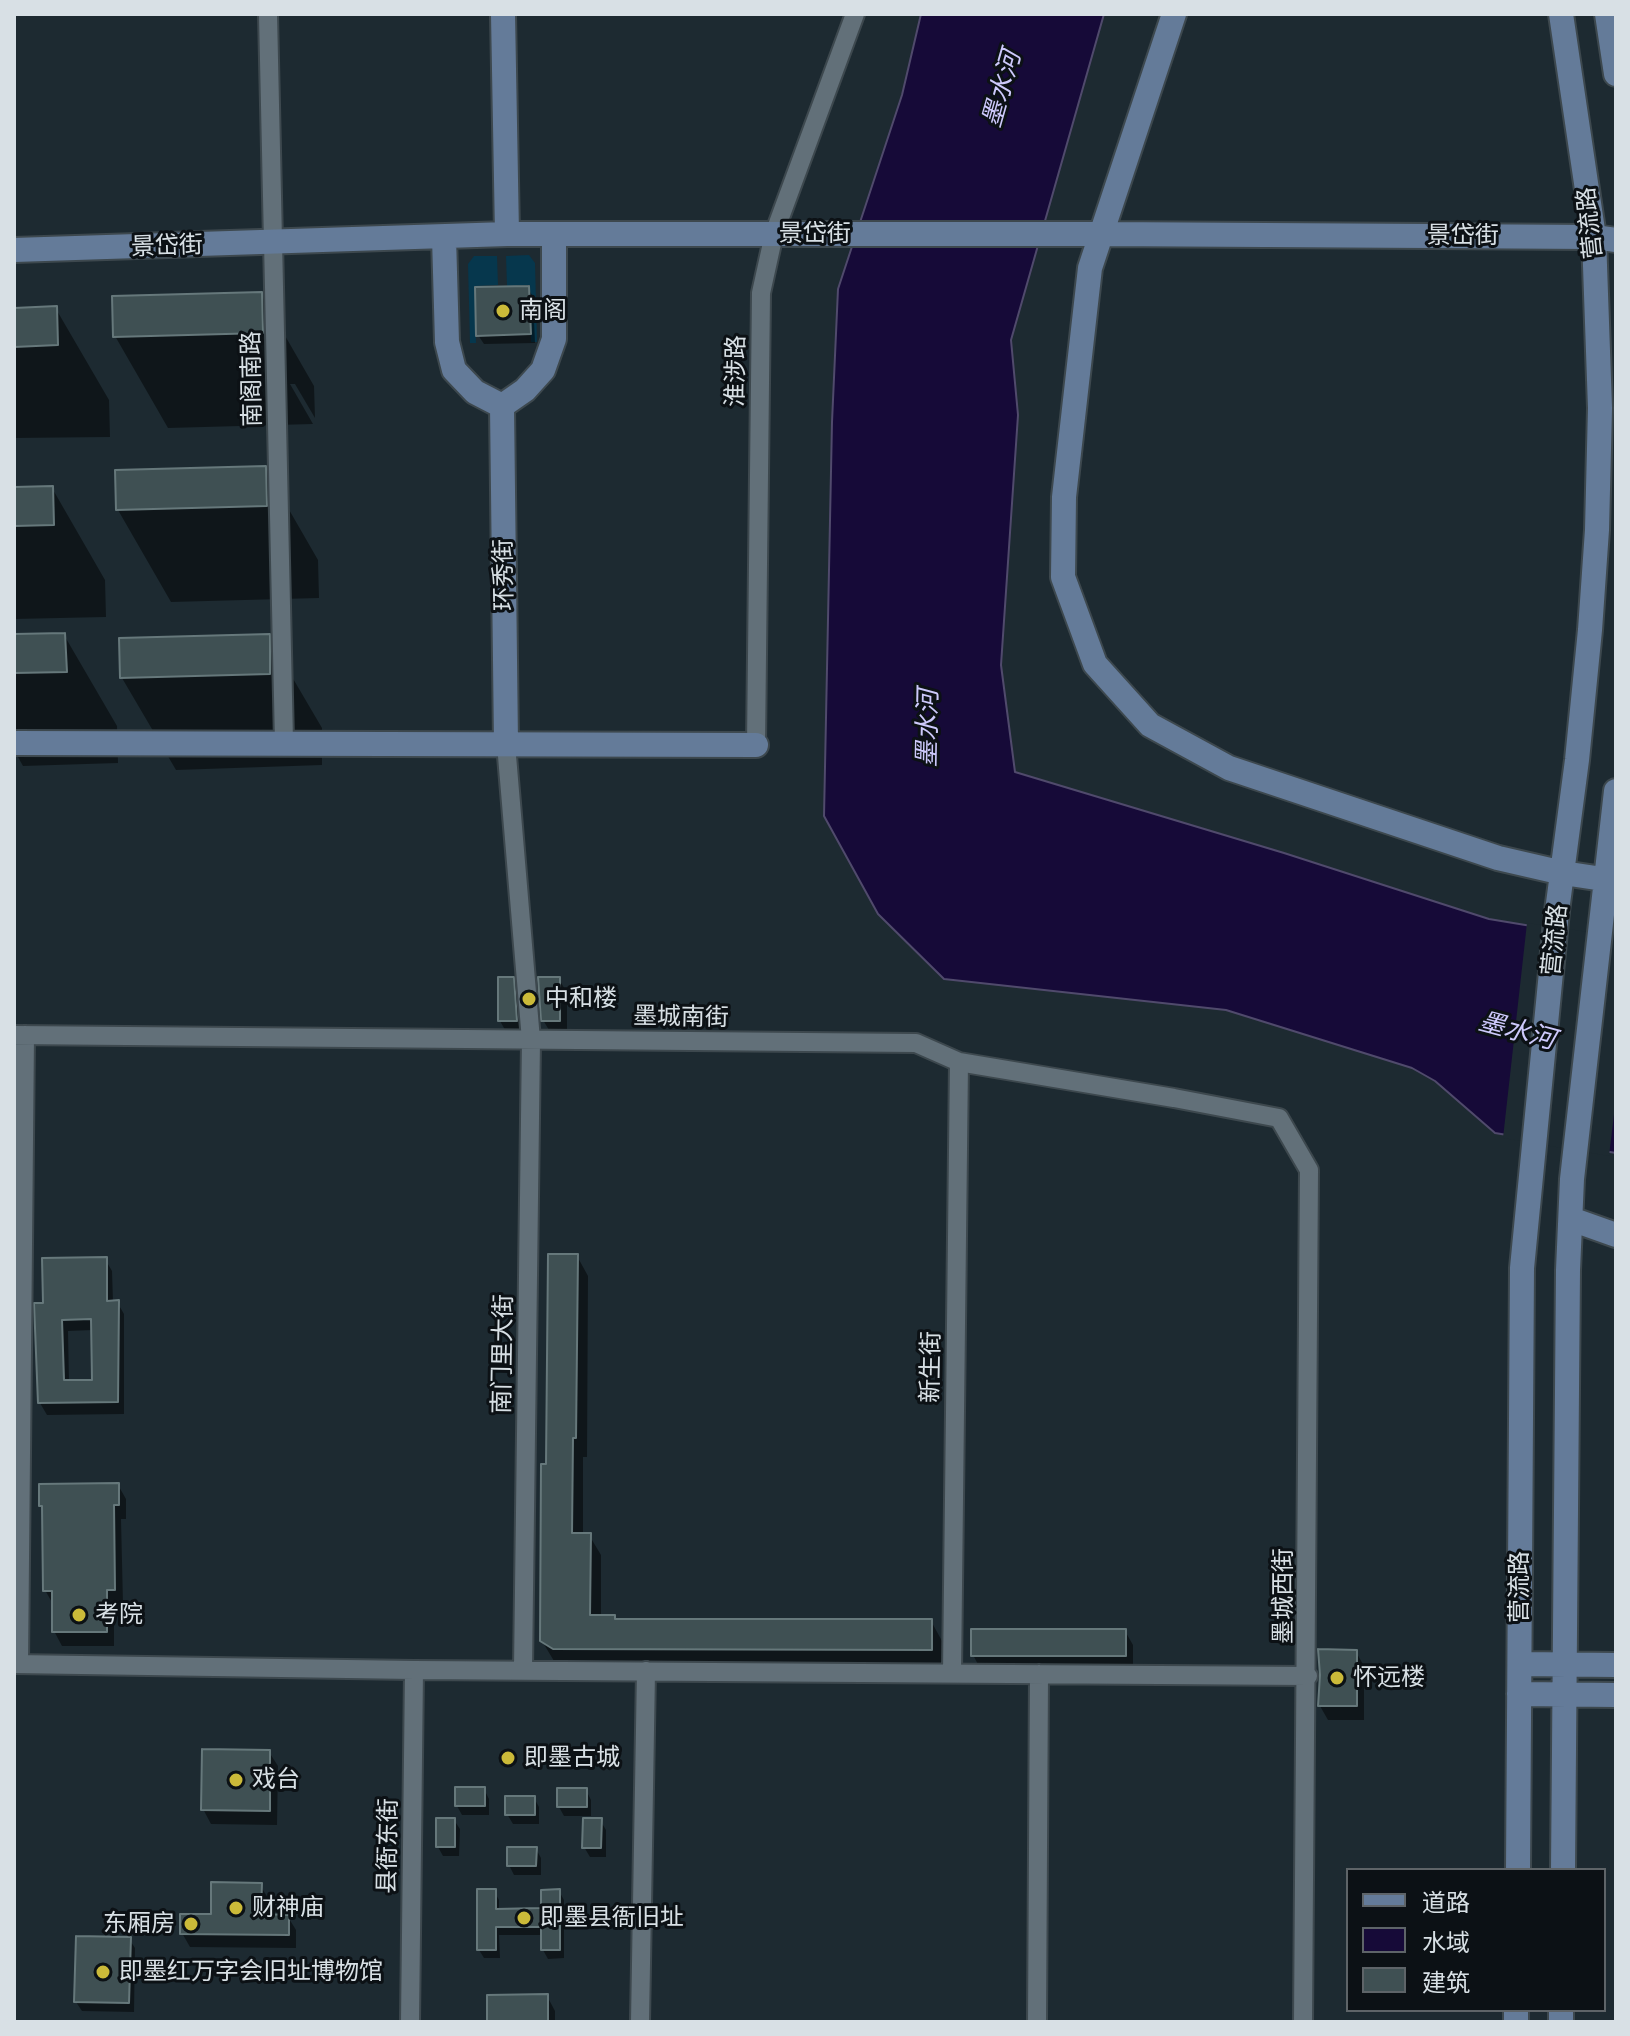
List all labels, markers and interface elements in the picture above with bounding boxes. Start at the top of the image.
water label: 墨水河 [976,47,1028,131]
street label: 营流路 [1572,186,1608,260]
street label: 景岱街 [779,220,851,248]
street label: 景岱街 [1427,222,1499,250]
street label: 景岱街 [131,230,203,262]
place label: 南阁 [519,297,567,325]
marker: 南阁 [494,302,512,320]
street label: 南阁南路 [237,331,267,427]
street label: 淮涉路 [721,335,751,407]
street label: 环秀街 [489,539,519,611]
water label: 墨水河 [912,689,944,767]
street label: 营流路 [1537,903,1573,977]
place label: 中和楼 [545,985,617,1013]
marker: 中和楼 [520,990,538,1008]
street label: 墨城南街 [633,1002,729,1032]
water label: 墨水河 [1475,1006,1559,1056]
street label: 南门里大街 [488,1294,518,1414]
street label: 新生街 [916,1331,946,1403]
street label: 墨城西街 [1270,1548,1298,1644]
street label: 营流路 [1506,1551,1534,1623]
place label: 考院 [95,1601,143,1629]
marker: 考院 [70,1606,88,1624]
place label: 怀远楼 [1353,1664,1425,1692]
marker: 怀远楼 [1328,1669,1346,1687]
place label: 即墨古城 [524,1744,620,1772]
marker: 即墨古城 [499,1749,517,1767]
place label: 戏台 [252,1766,300,1794]
marker: 戏台 [227,1771,245,1789]
street label: 县衙东街 [373,1798,403,1894]
legend [1346,1868,1606,2012]
text: 道路 [1422,1888,1470,1916]
place label: 财神庙 [252,1894,324,1922]
marker: 财神庙 [227,1899,245,1917]
place label: 即墨县衙旧址 [540,1904,684,1932]
marker: 即墨县衙旧址 [515,1909,533,1927]
place label: 东厢房 [103,1910,175,1938]
marker: 东厢房 [182,1915,200,1933]
text: 水域 [1422,1928,1470,1956]
place label: 即墨红万字会旧址博物馆 [119,1958,383,1986]
marker: 即墨红万字会旧址博物馆 [94,1963,112,1981]
text: 建筑 [1422,1968,1470,1996]

